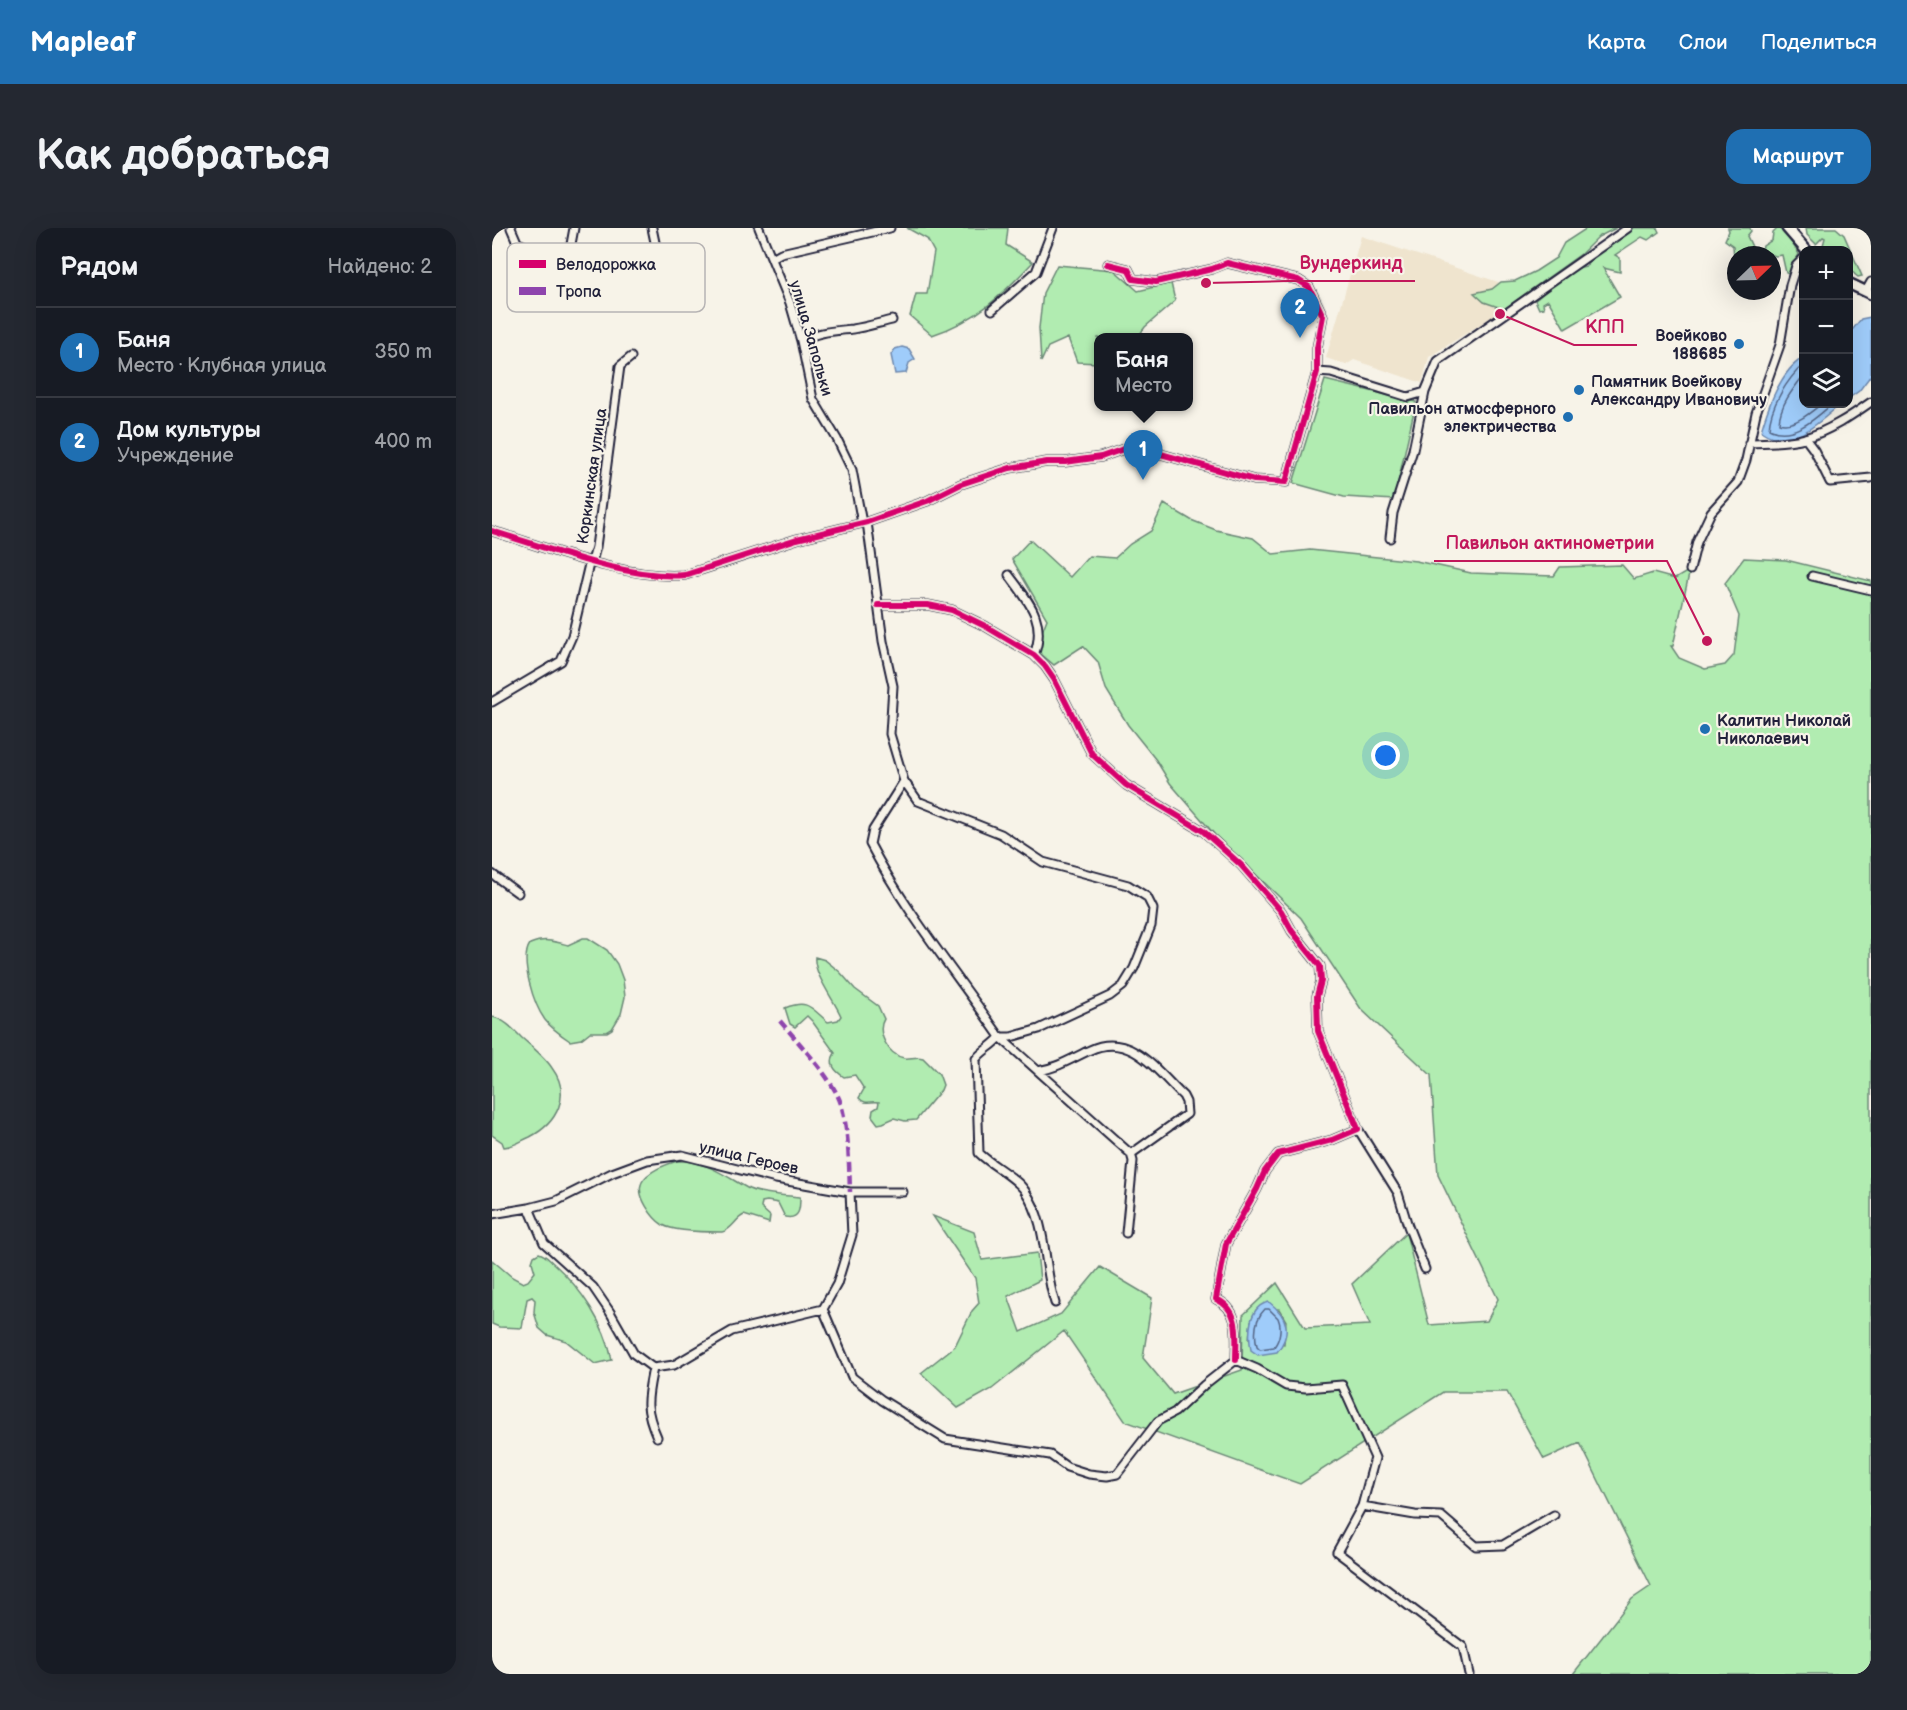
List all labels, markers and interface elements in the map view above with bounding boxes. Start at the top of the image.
text: Mapleaf [30,26,136,59]
text: Карта [1587,30,1646,55]
text: Слои [1679,30,1728,55]
text: Поделиться [1761,30,1877,55]
button: Маршрут [1726,129,1871,184]
text: Как добраться [36,131,331,182]
legend [507,243,705,312]
callout: Вундеркинд [1288,245,1415,281]
north arrow [1727,246,1781,300]
map controls [1799,246,1853,408]
button: + [1799,246,1853,300]
text: Рядом [60,252,138,283]
text: Вундеркинд [1300,253,1403,274]
text: Найдено: 2 [328,255,432,279]
text: Велодорожка [556,256,657,275]
street label: улица Запольки [785,278,836,398]
text: Тропа [556,283,602,302]
pin: 2 [1280,288,1320,338]
button: − [1799,300,1853,354]
callout: КПП [1574,309,1637,345]
text: КПП [1585,317,1625,338]
text: Баня [117,327,171,354]
place label: Воейково 188685 [1655,327,1727,364]
popup [1094,333,1193,411]
marker: Воейково 188685 [1732,337,1746,351]
text: 1 [75,340,84,364]
text: 350 m [375,340,432,364]
text: Баня [1115,347,1169,374]
text: Место · Клубная улица [117,354,326,378]
button: layers [1799,354,1853,408]
place label: Памятник Воейкову Александру Ивановичу [1590,373,1767,410]
text: Место [1115,374,1172,398]
marker: Памятник Воейкову Александру Ивановичу [1572,383,1586,397]
place label: Павильон атмосферного электричества [1368,400,1557,437]
street label: Коркинская улица [574,406,612,545]
marker: Павильон атмосферного электричества [1561,410,1575,424]
text: Дом культуры [117,417,261,444]
text: 2 [74,430,85,454]
text: 400 m [374,430,432,454]
pin: 1 [1124,430,1162,480]
text: Учреждение [117,444,234,468]
callout: Павильон актинометрии [1434,525,1667,561]
text: Павильон актинометрии [1446,533,1654,554]
place label: Калитин Николай Николаевич [1717,712,1851,749]
marker: Калитин Николай Николаевич [1698,722,1712,736]
your location [1371,741,1400,770]
street label: улица Героев [697,1138,801,1179]

